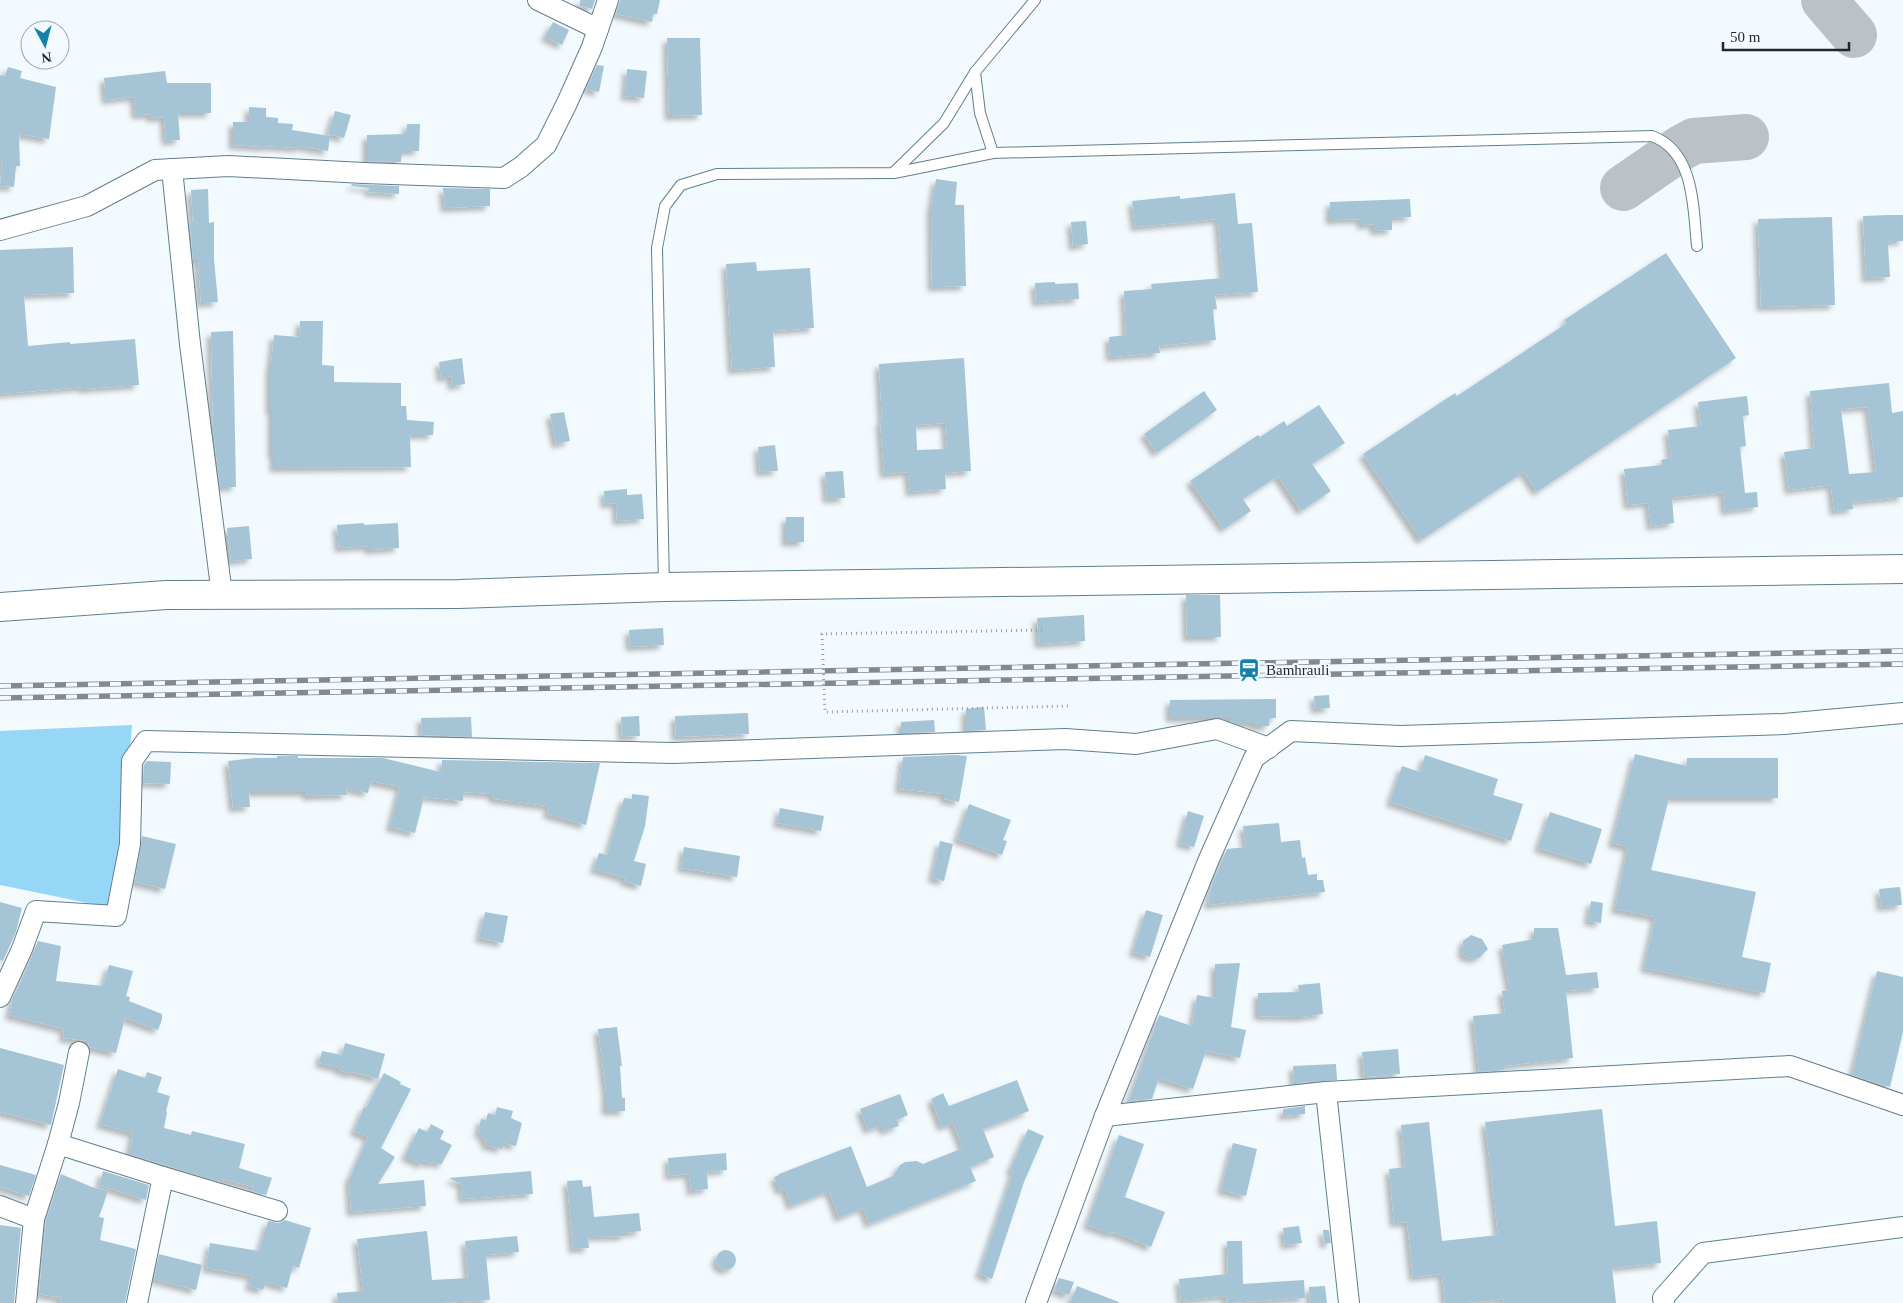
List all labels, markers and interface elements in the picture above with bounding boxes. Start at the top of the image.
north arrow [20,20,70,70]
scale bar [1723,20,1849,52]
text: 50 m [1730,29,1761,45]
text: N [41,49,52,65]
station icon: Bamhrauli [1236,657,1262,683]
place label: Bamhrauli [1266,662,1329,678]

